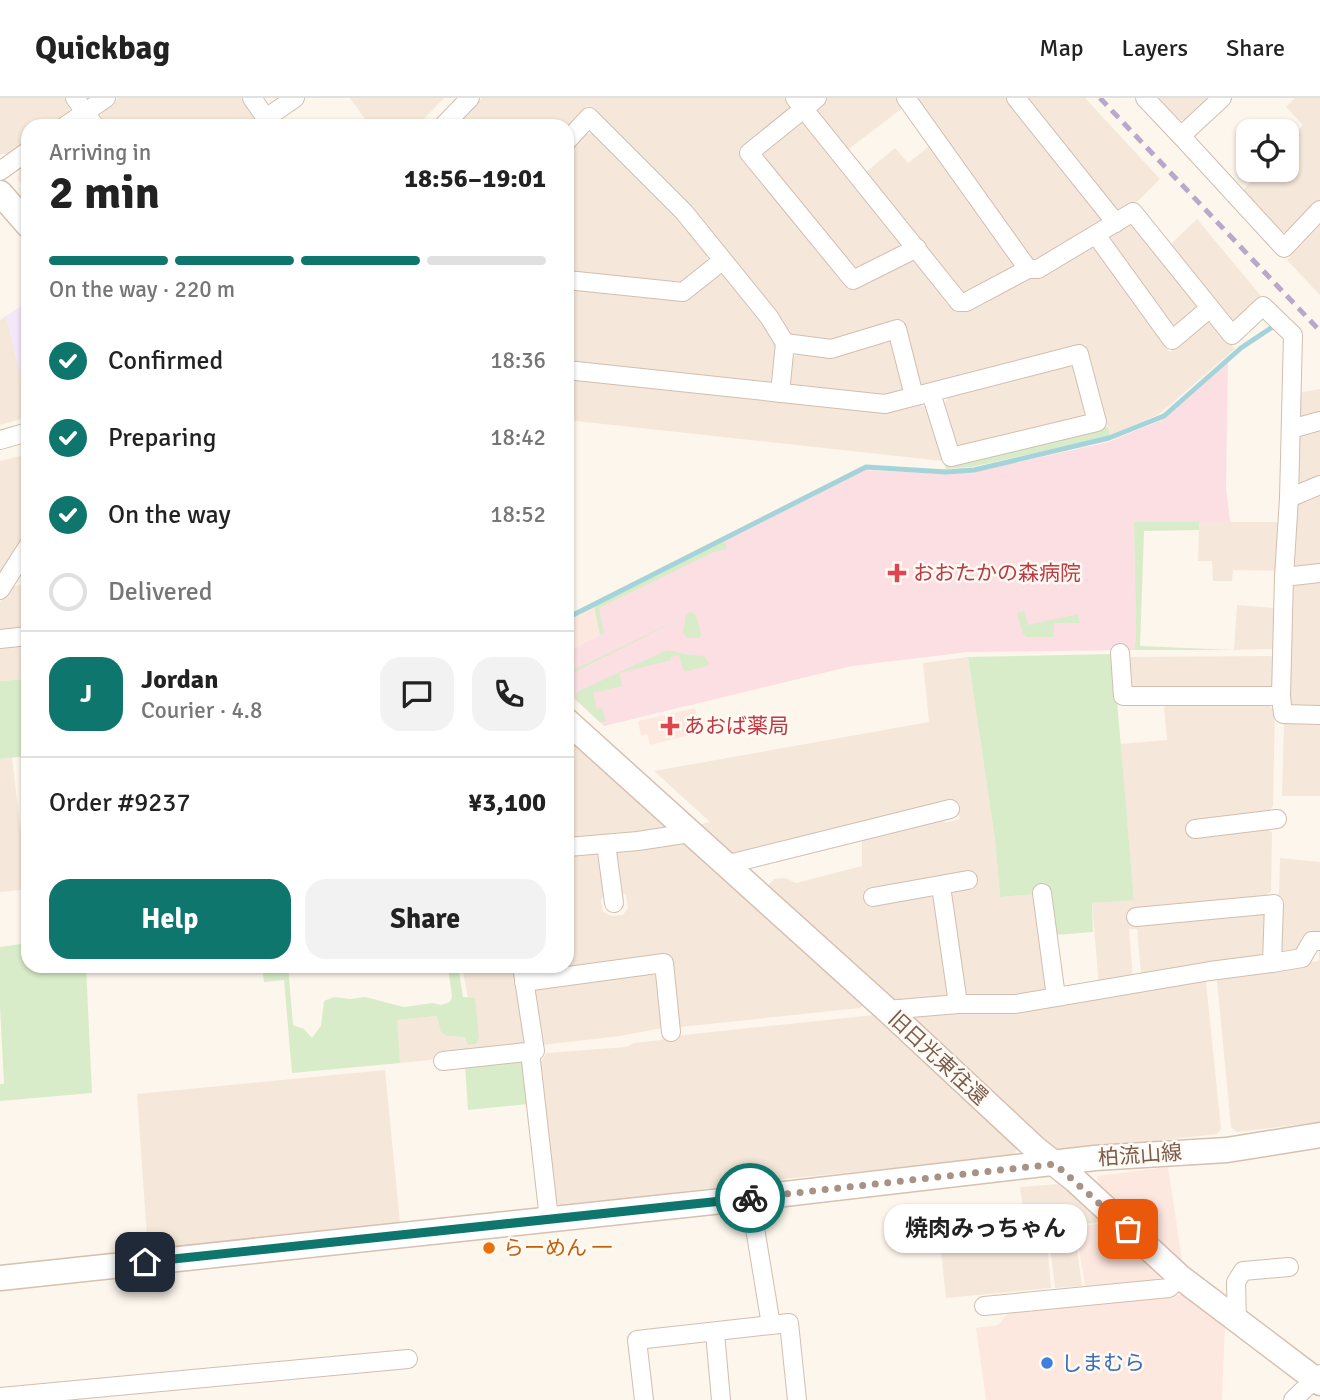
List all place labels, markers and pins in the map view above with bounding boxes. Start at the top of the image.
place label: おおたかの森病院 [913,560,1081,586]
marker: おおたかの森病院 [887,563,907,583]
place label: あおば薬局 [684,713,789,739]
marker: あおば薬局 [662,718,678,734]
pin [1098,1199,1158,1259]
callout: 焼肉みっちゃん [883,1204,1086,1254]
pin [115,1232,175,1292]
place label: らーめん 一 [503,1235,613,1261]
marker: らーめん 一 [481,1240,497,1256]
place label: しまむら [1061,1350,1145,1376]
marker: しまむら [1039,1355,1055,1371]

